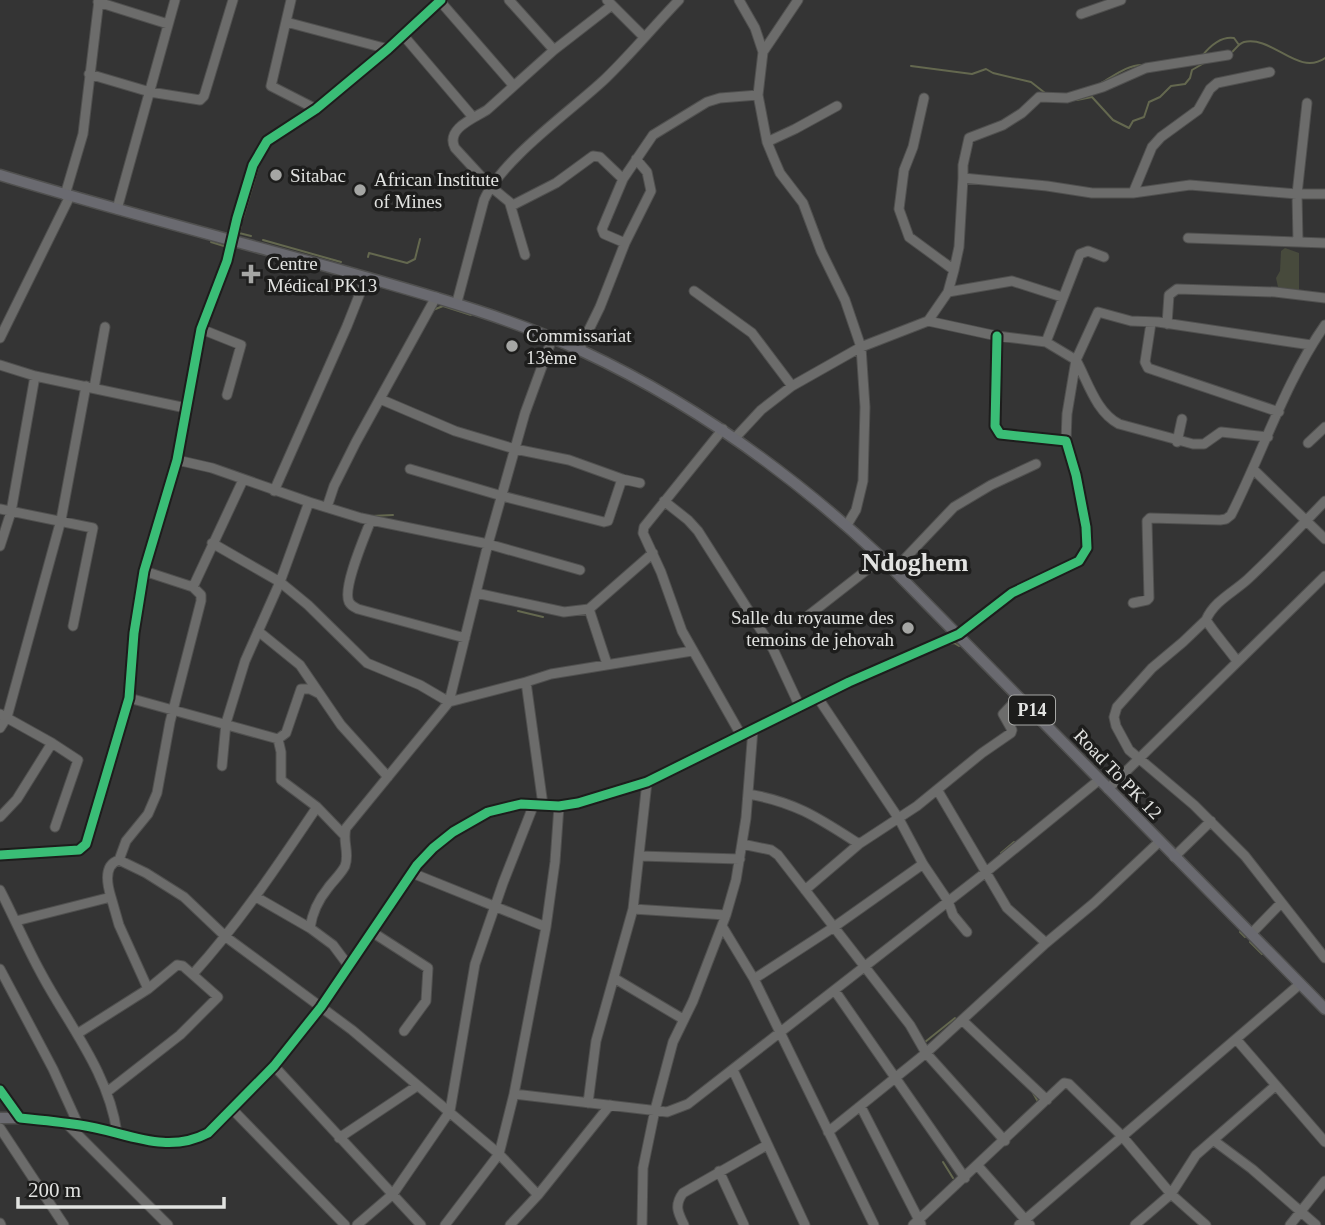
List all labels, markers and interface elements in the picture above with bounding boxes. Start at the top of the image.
place label: Sitabac [290,165,346,186]
marker: Sitabac [268,167,284,183]
place label: African Institute of Mines [374,169,499,212]
marker: African Institute of Mines [352,182,368,198]
place label: Centre Médical PK13 [267,253,377,296]
marker: Centre Médical PK13 [241,264,261,284]
place label: Commissariat 13ème [526,325,632,368]
marker: Commissariat 13ème [504,338,520,354]
district label: Ndoghem [862,548,969,577]
place label: Salle du royaume des temoins de jehovah [731,607,894,650]
marker: Salle du royaume des temoins de jehovah [900,620,916,636]
road number: P14 [1009,696,1055,724]
street label: Road To PK 12 [1070,725,1166,823]
scale bar [18,1166,224,1210]
text: 200 m [28,1178,81,1202]

